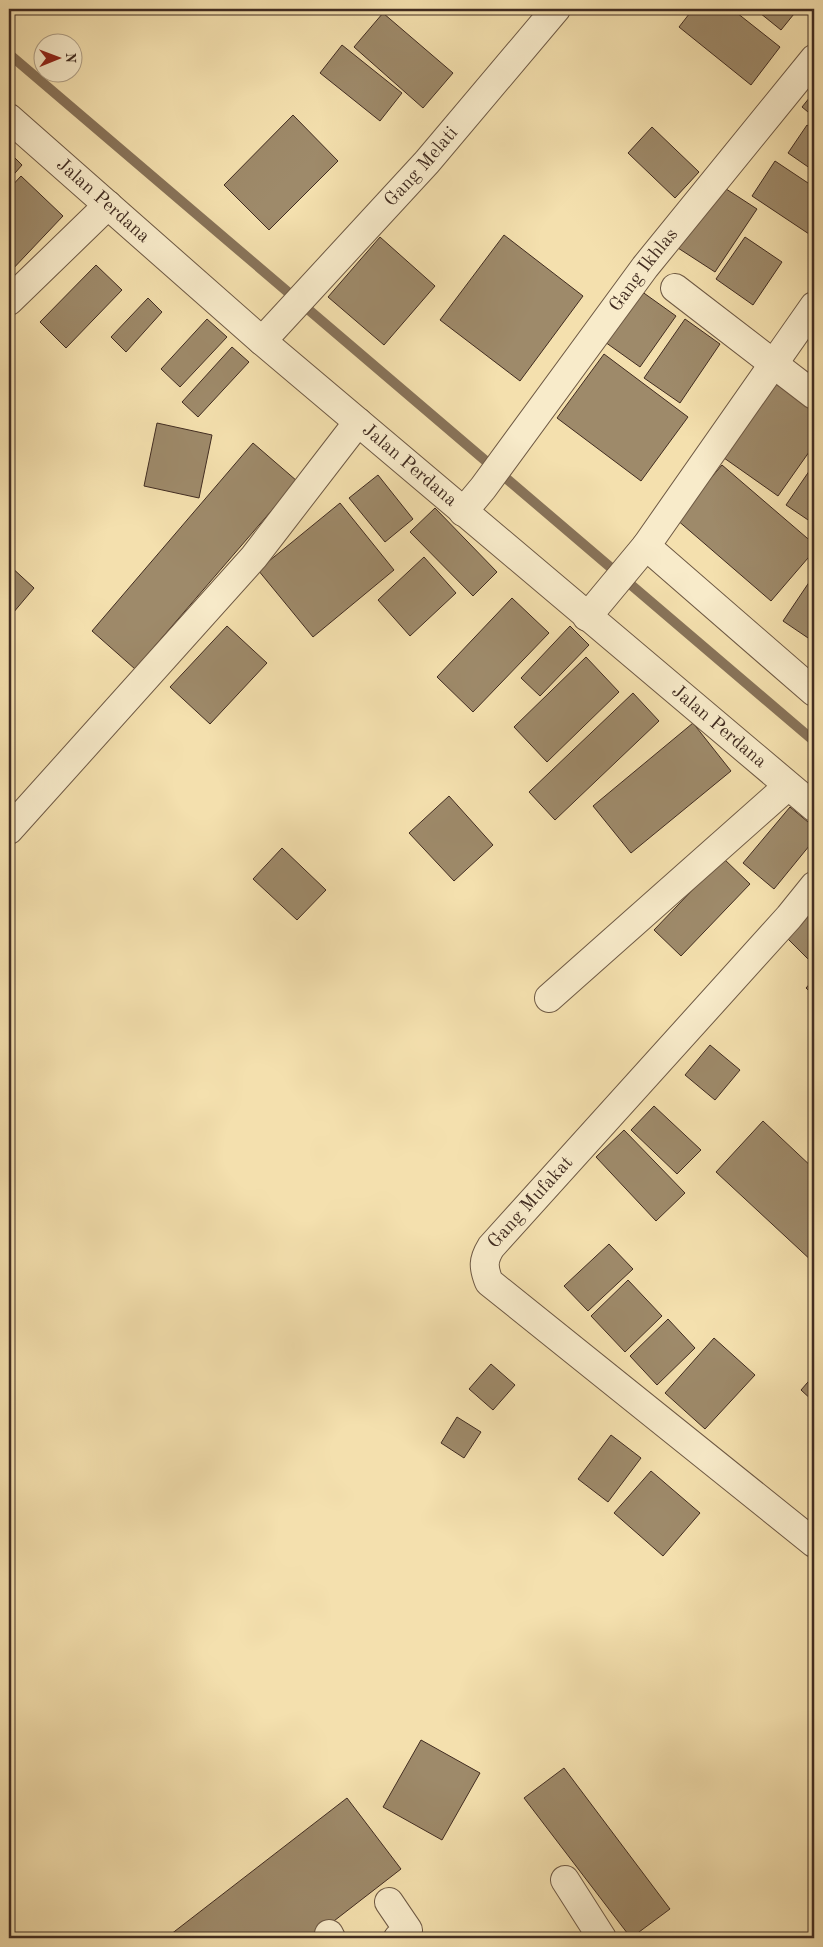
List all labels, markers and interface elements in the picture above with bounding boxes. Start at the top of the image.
north arrow [32,32,82,82]
text: N [63,52,77,64]
street label: Gang Melati [381,123,462,211]
street label: Jalan Perdana [53,155,153,247]
street label: Gang Ikhlas [606,225,682,315]
street label: Jalan Perdana [358,420,461,511]
street label: Jalan Perdana [668,682,770,772]
street label: Gang Mufakat [485,1153,577,1253]

